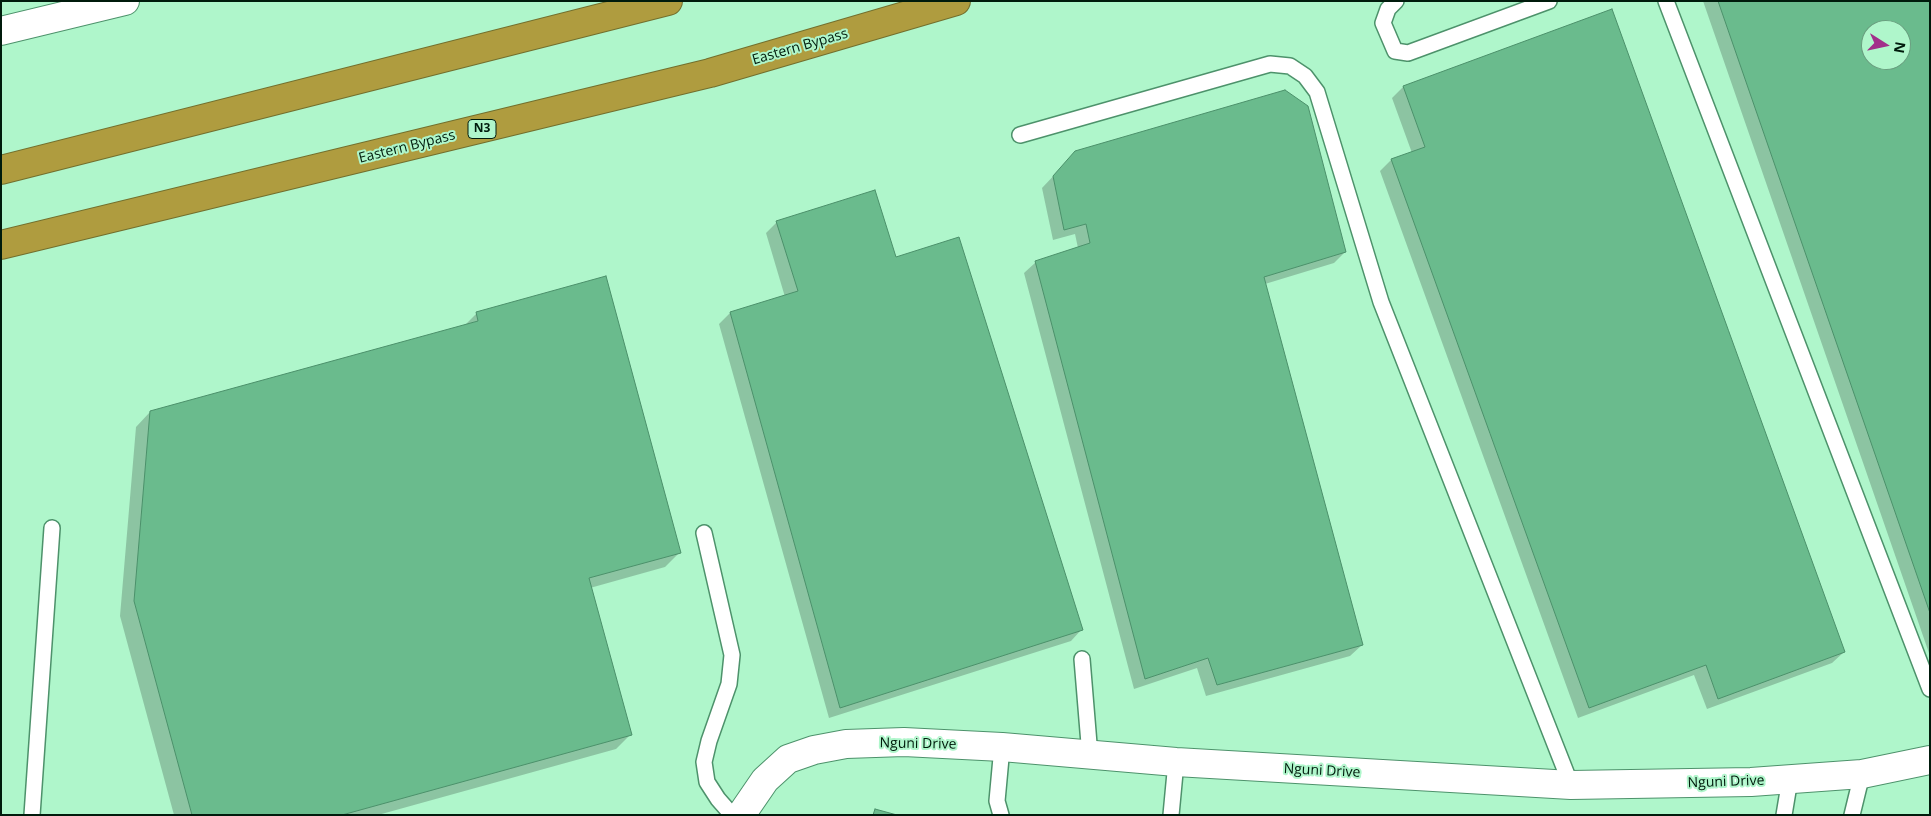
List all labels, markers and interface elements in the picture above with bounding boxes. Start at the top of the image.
north arrow [1861,20,1911,70]
street label: Eastern Bypass [750,25,850,69]
text: N [1890,40,1911,55]
road number: N3 [468,120,496,138]
street label: Eastern Bypass [357,127,457,167]
street label: Nguni Drive [879,735,957,753]
street label: Nguni Drive [1283,761,1361,781]
street label: Nguni Drive [1687,772,1765,792]

